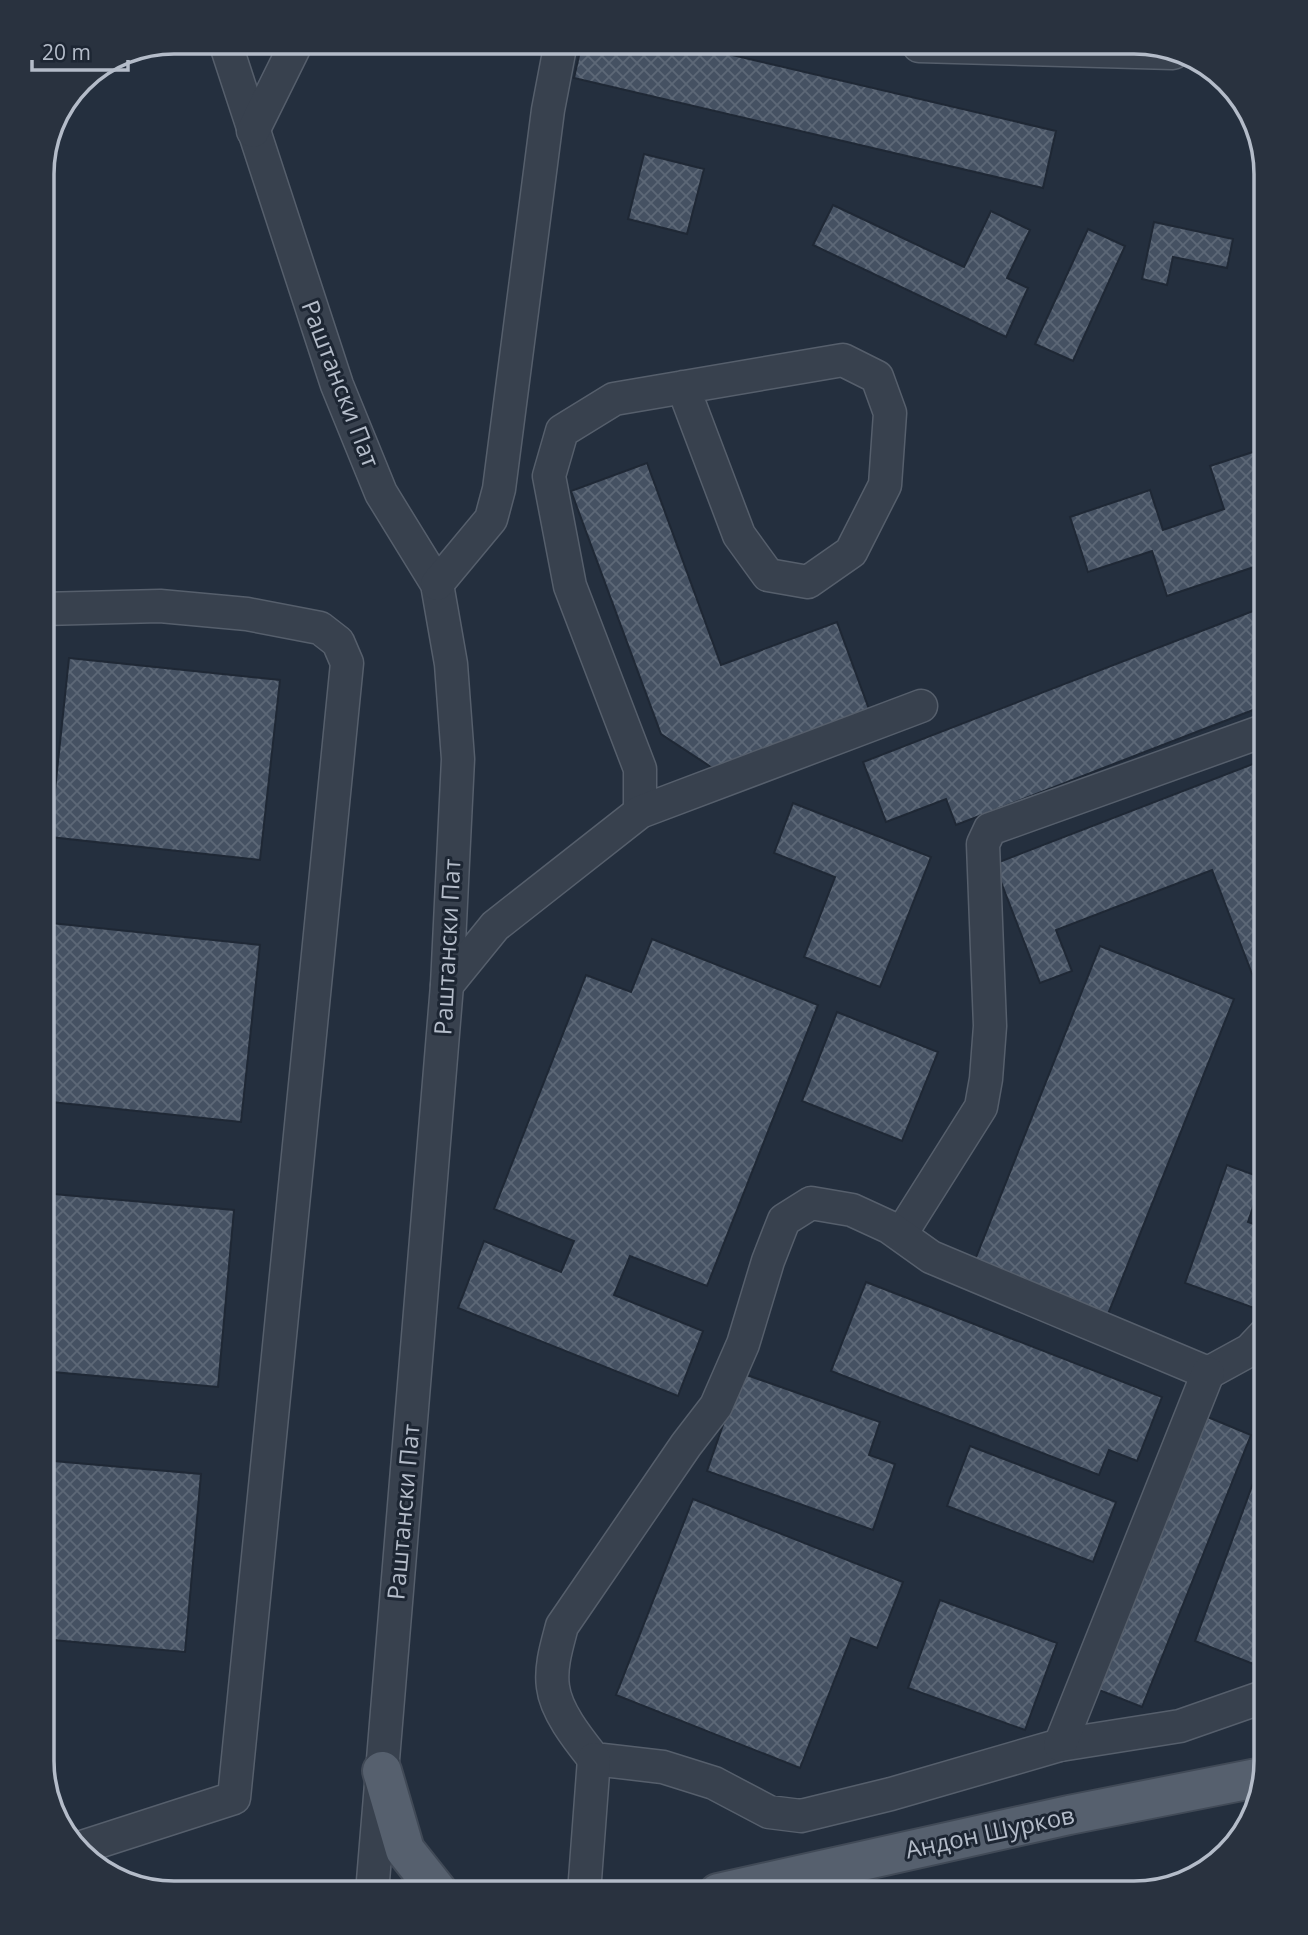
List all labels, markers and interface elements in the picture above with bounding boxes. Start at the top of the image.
scale bar [32,28,128,72]
text: 20 m [42,38,91,66]
street label: Раштански Пат [294,295,388,472]
street label: Раштански Пат [425,858,468,1036]
street label: Раштански Пат [378,1423,427,1601]
street label: Андон Шурков [902,1798,1077,1866]

